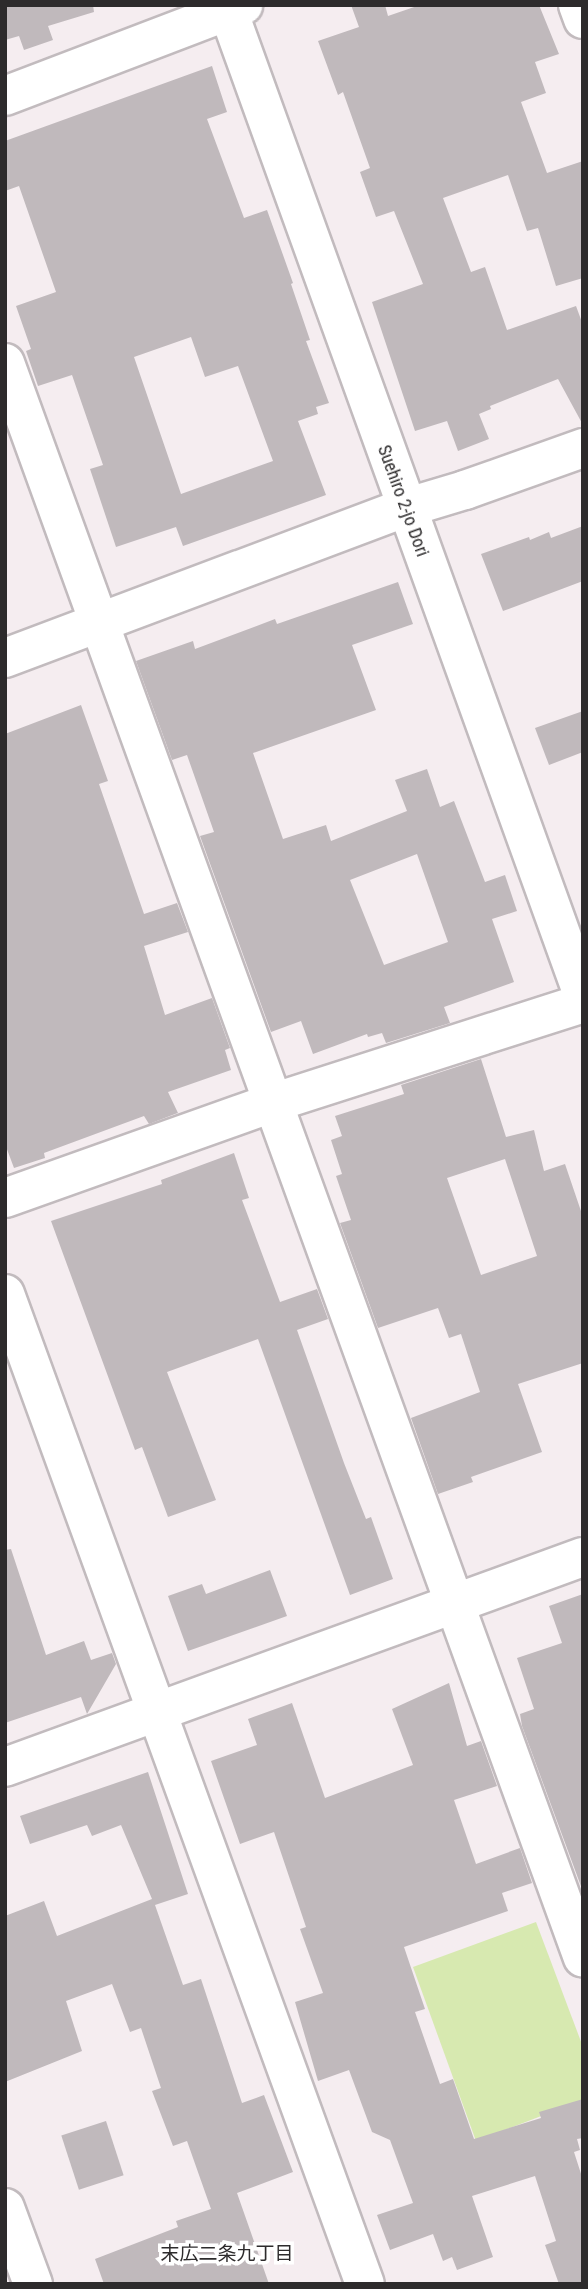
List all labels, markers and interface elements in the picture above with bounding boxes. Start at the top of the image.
street label: Suehiro 2-jo Dori [373,442,433,560]
district label: 末広二条九丁目 [161,2243,293,2265]

